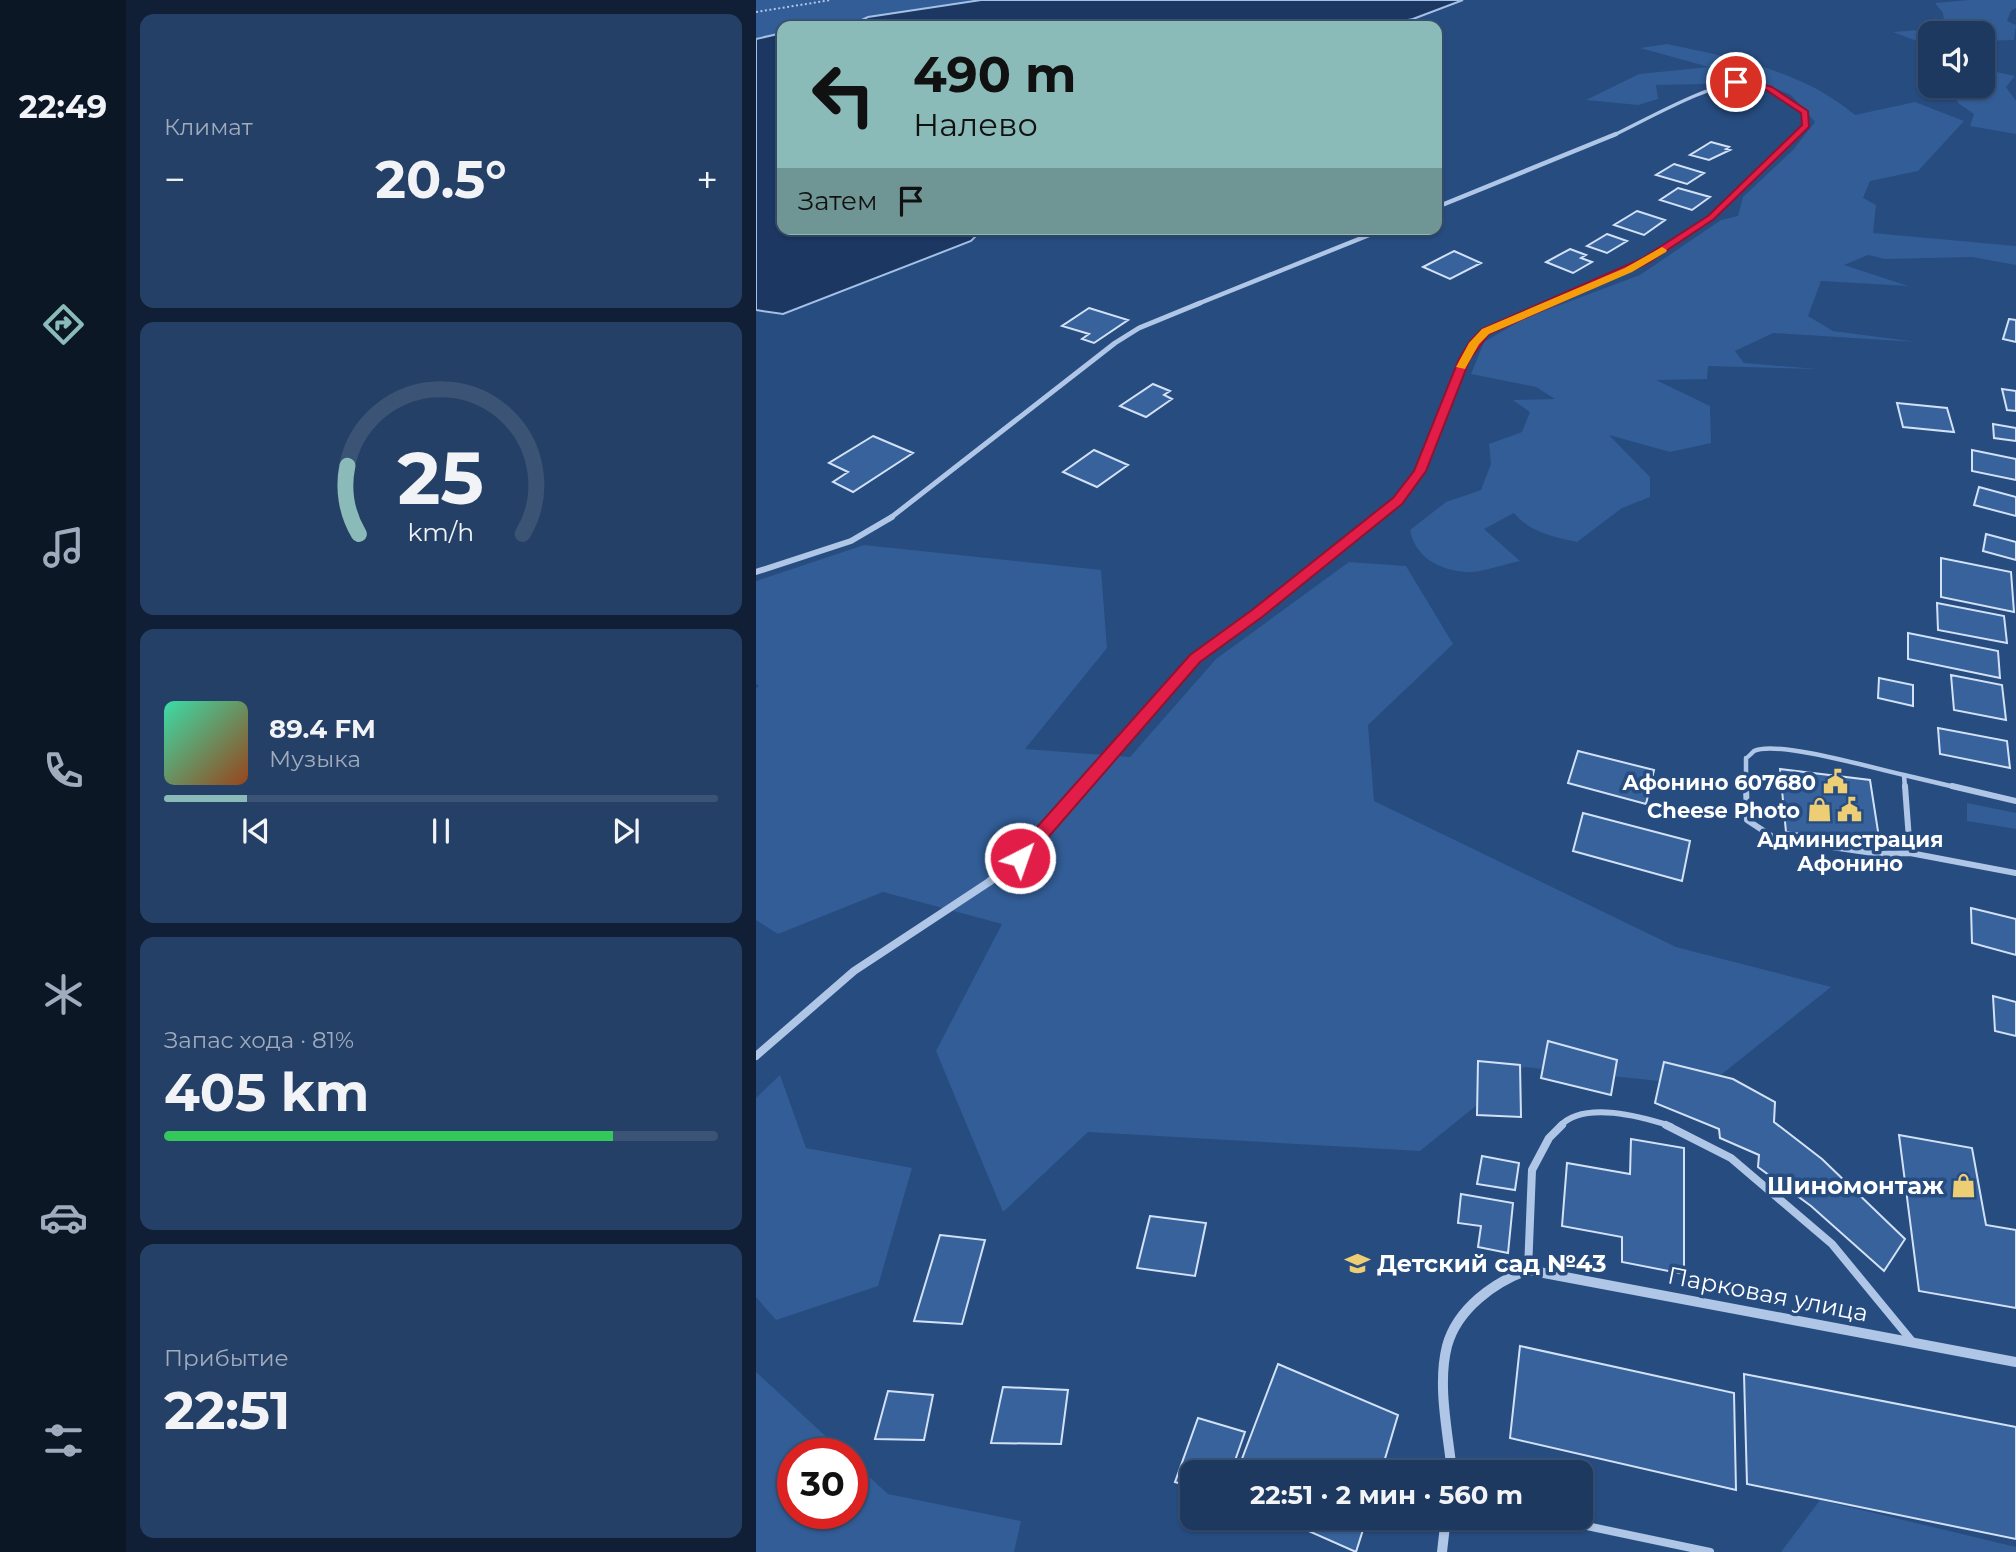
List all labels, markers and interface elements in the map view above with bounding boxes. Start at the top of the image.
map controls [1918,21,1995,98]
button: sound [1918,21,1995,98]
text: 490 m [913,45,1076,104]
icon: left [798,49,889,140]
pin [1706,52,1766,112]
icon: arrive [1717,63,1755,101]
text: 22:49 [19,87,107,126]
text: Налево [913,105,1038,144]
text: Климат [164,113,253,141]
text: 20.5° [375,148,507,211]
text: − [164,156,186,203]
text: + [696,156,718,203]
icon: arrive [892,182,930,220]
text: Затем [798,185,878,217]
icon: directions [39,300,88,349]
text: 25 [398,435,484,523]
text: km/h [408,517,474,547]
icon: music [39,523,88,572]
text: 89.4 FM [269,713,376,745]
text: Музыка [269,745,361,773]
icon: phone [39,746,88,795]
public building icon: Афонино 607680 [1822,768,1850,796]
place label: Афонино 607680 [1622,770,1816,795]
shop icon: Cheese Photo [1806,796,1834,824]
public building icon: Администрация Афонино [1836,796,1864,824]
place label: Cheese Photo [1647,798,1800,823]
icon: previous [237,812,275,850]
icon: pause [422,812,460,850]
icon: next [607,812,645,850]
position arrow [983,821,1057,895]
place label: Администрация Афонино [1757,827,1943,876]
icon: climate [39,970,88,1019]
text: Запас хода · 81% [164,1026,354,1054]
text: 405 km [164,1061,369,1124]
place label: Шиномонтаж [1767,1171,1944,1200]
shop icon: Шиномонтаж [1950,1171,1978,1199]
icon: car [39,1193,88,1242]
school or university icon: Детский сад №43 [1343,1249,1371,1277]
place label: Детский сад №43 [1377,1249,1606,1278]
street label: Парковая улица [1665,1260,1871,1328]
text: Прибытие [164,1344,289,1372]
text: 22:51 [164,1379,290,1442]
icon: filters [39,1416,88,1465]
speed limit sign: 30 [777,1438,868,1529]
text: 22:51 · 2 мин · 560 m [1250,1479,1523,1511]

